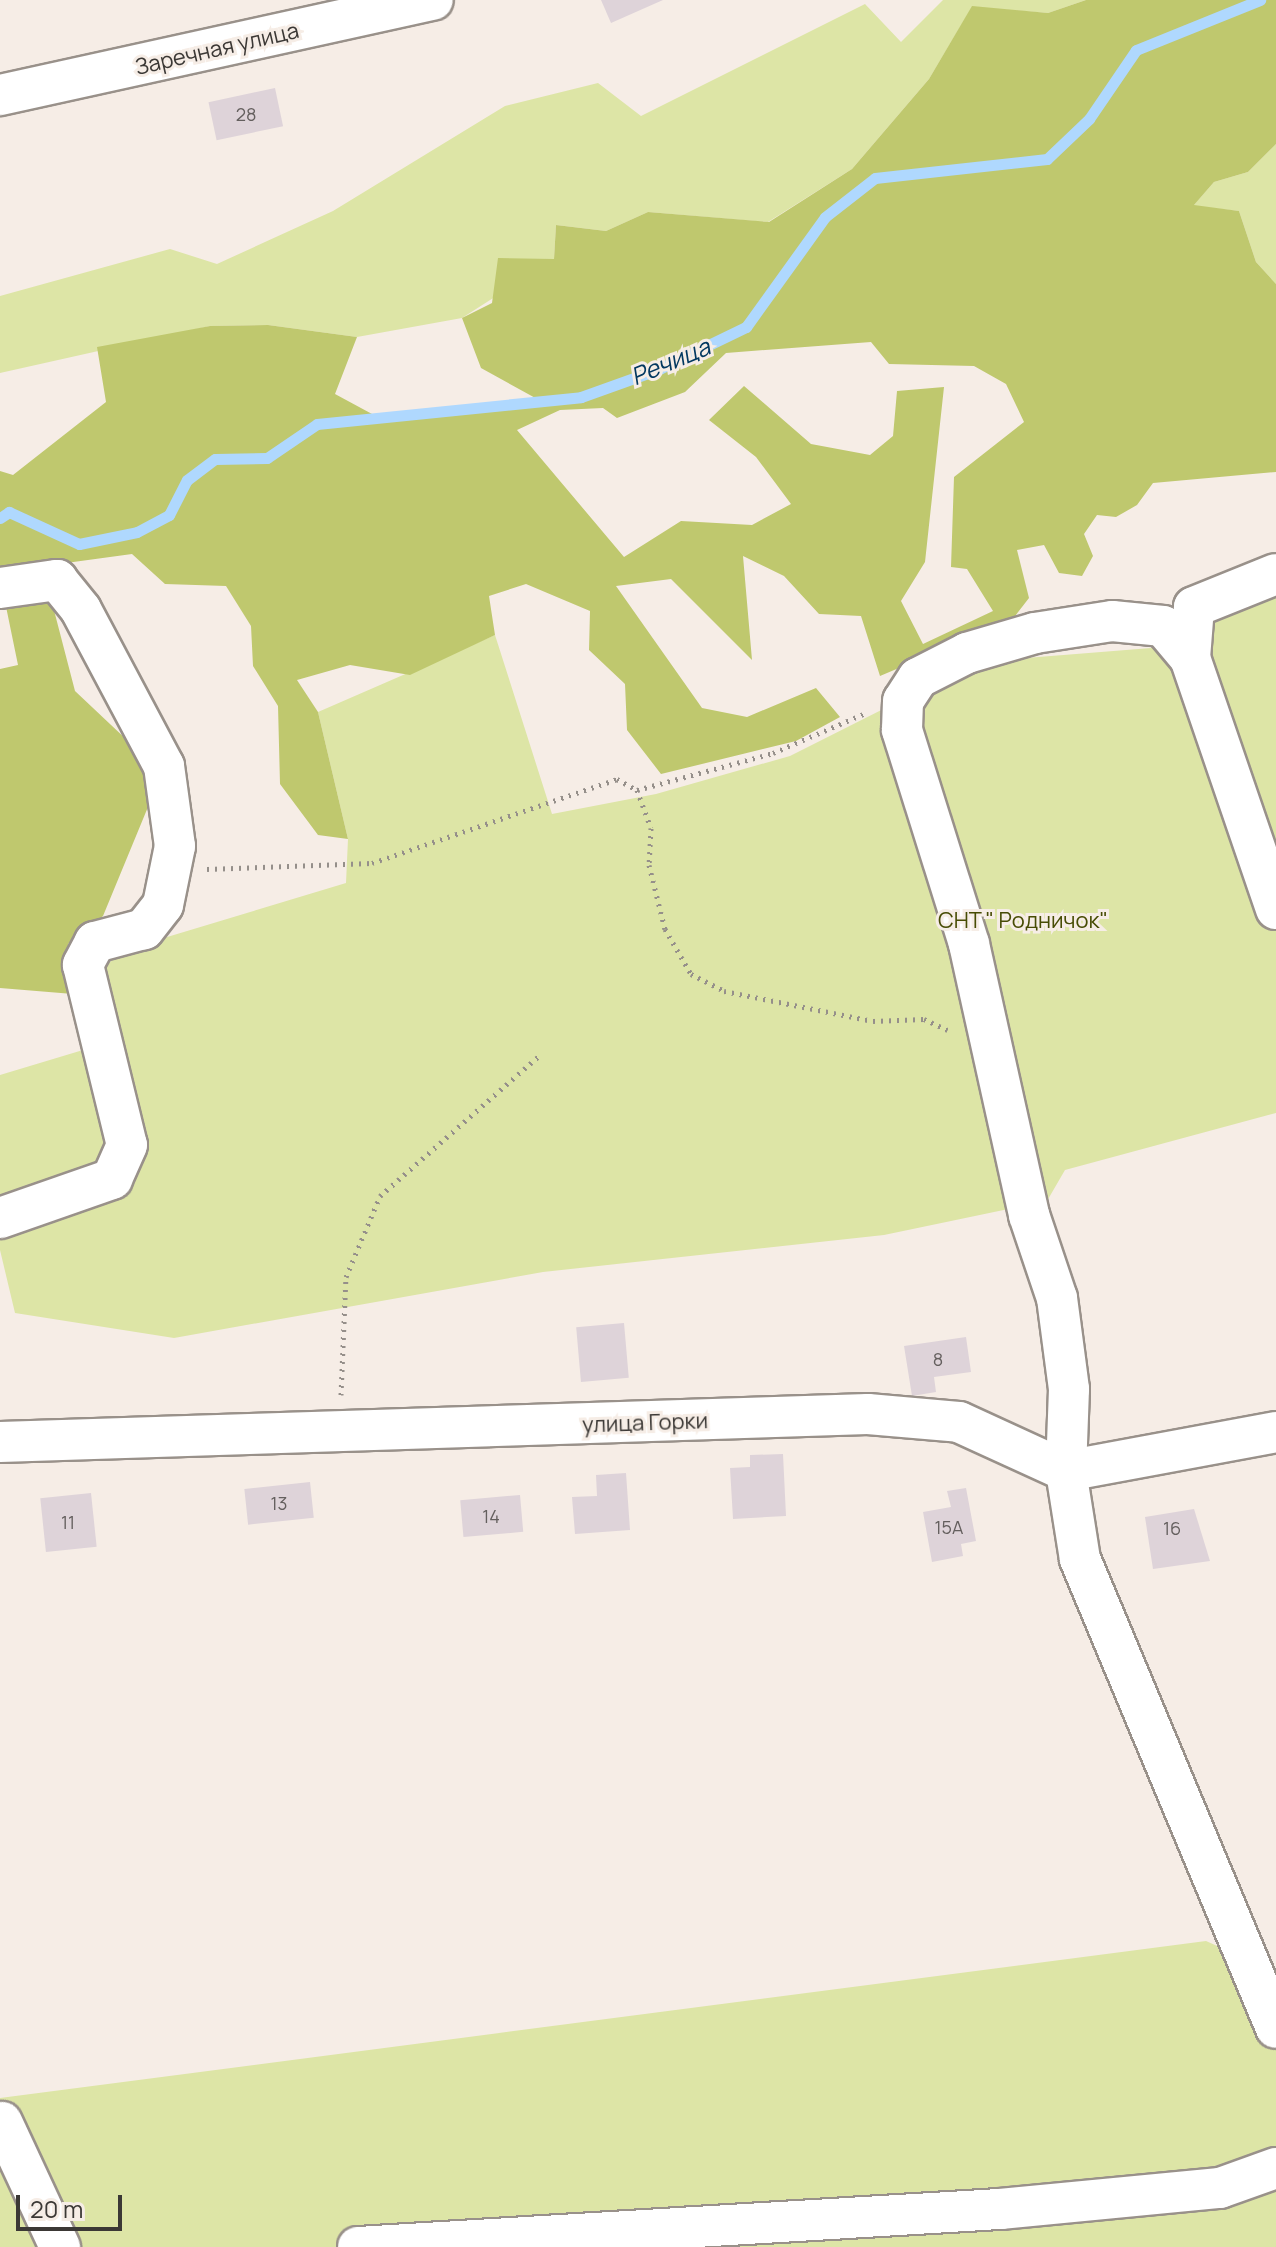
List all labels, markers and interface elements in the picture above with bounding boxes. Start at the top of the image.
street label: Заречная улица [133,17,301,81]
house number: 28 [236,103,256,125]
water label: Речица [626,331,714,391]
park label: СНТ " Родничок" [938,908,1108,934]
house number: 8 [933,1348,943,1370]
street label: улица Горки [582,1408,708,1438]
house number: 13 [271,1492,287,1514]
house number: 14 [482,1505,500,1527]
house number: 11 [61,1511,75,1533]
house number: 15А [935,1516,963,1538]
house number: 16 [1163,1517,1181,1539]
scale bar [20,2179,126,2229]
text: 20 m [30,2192,83,2225]

